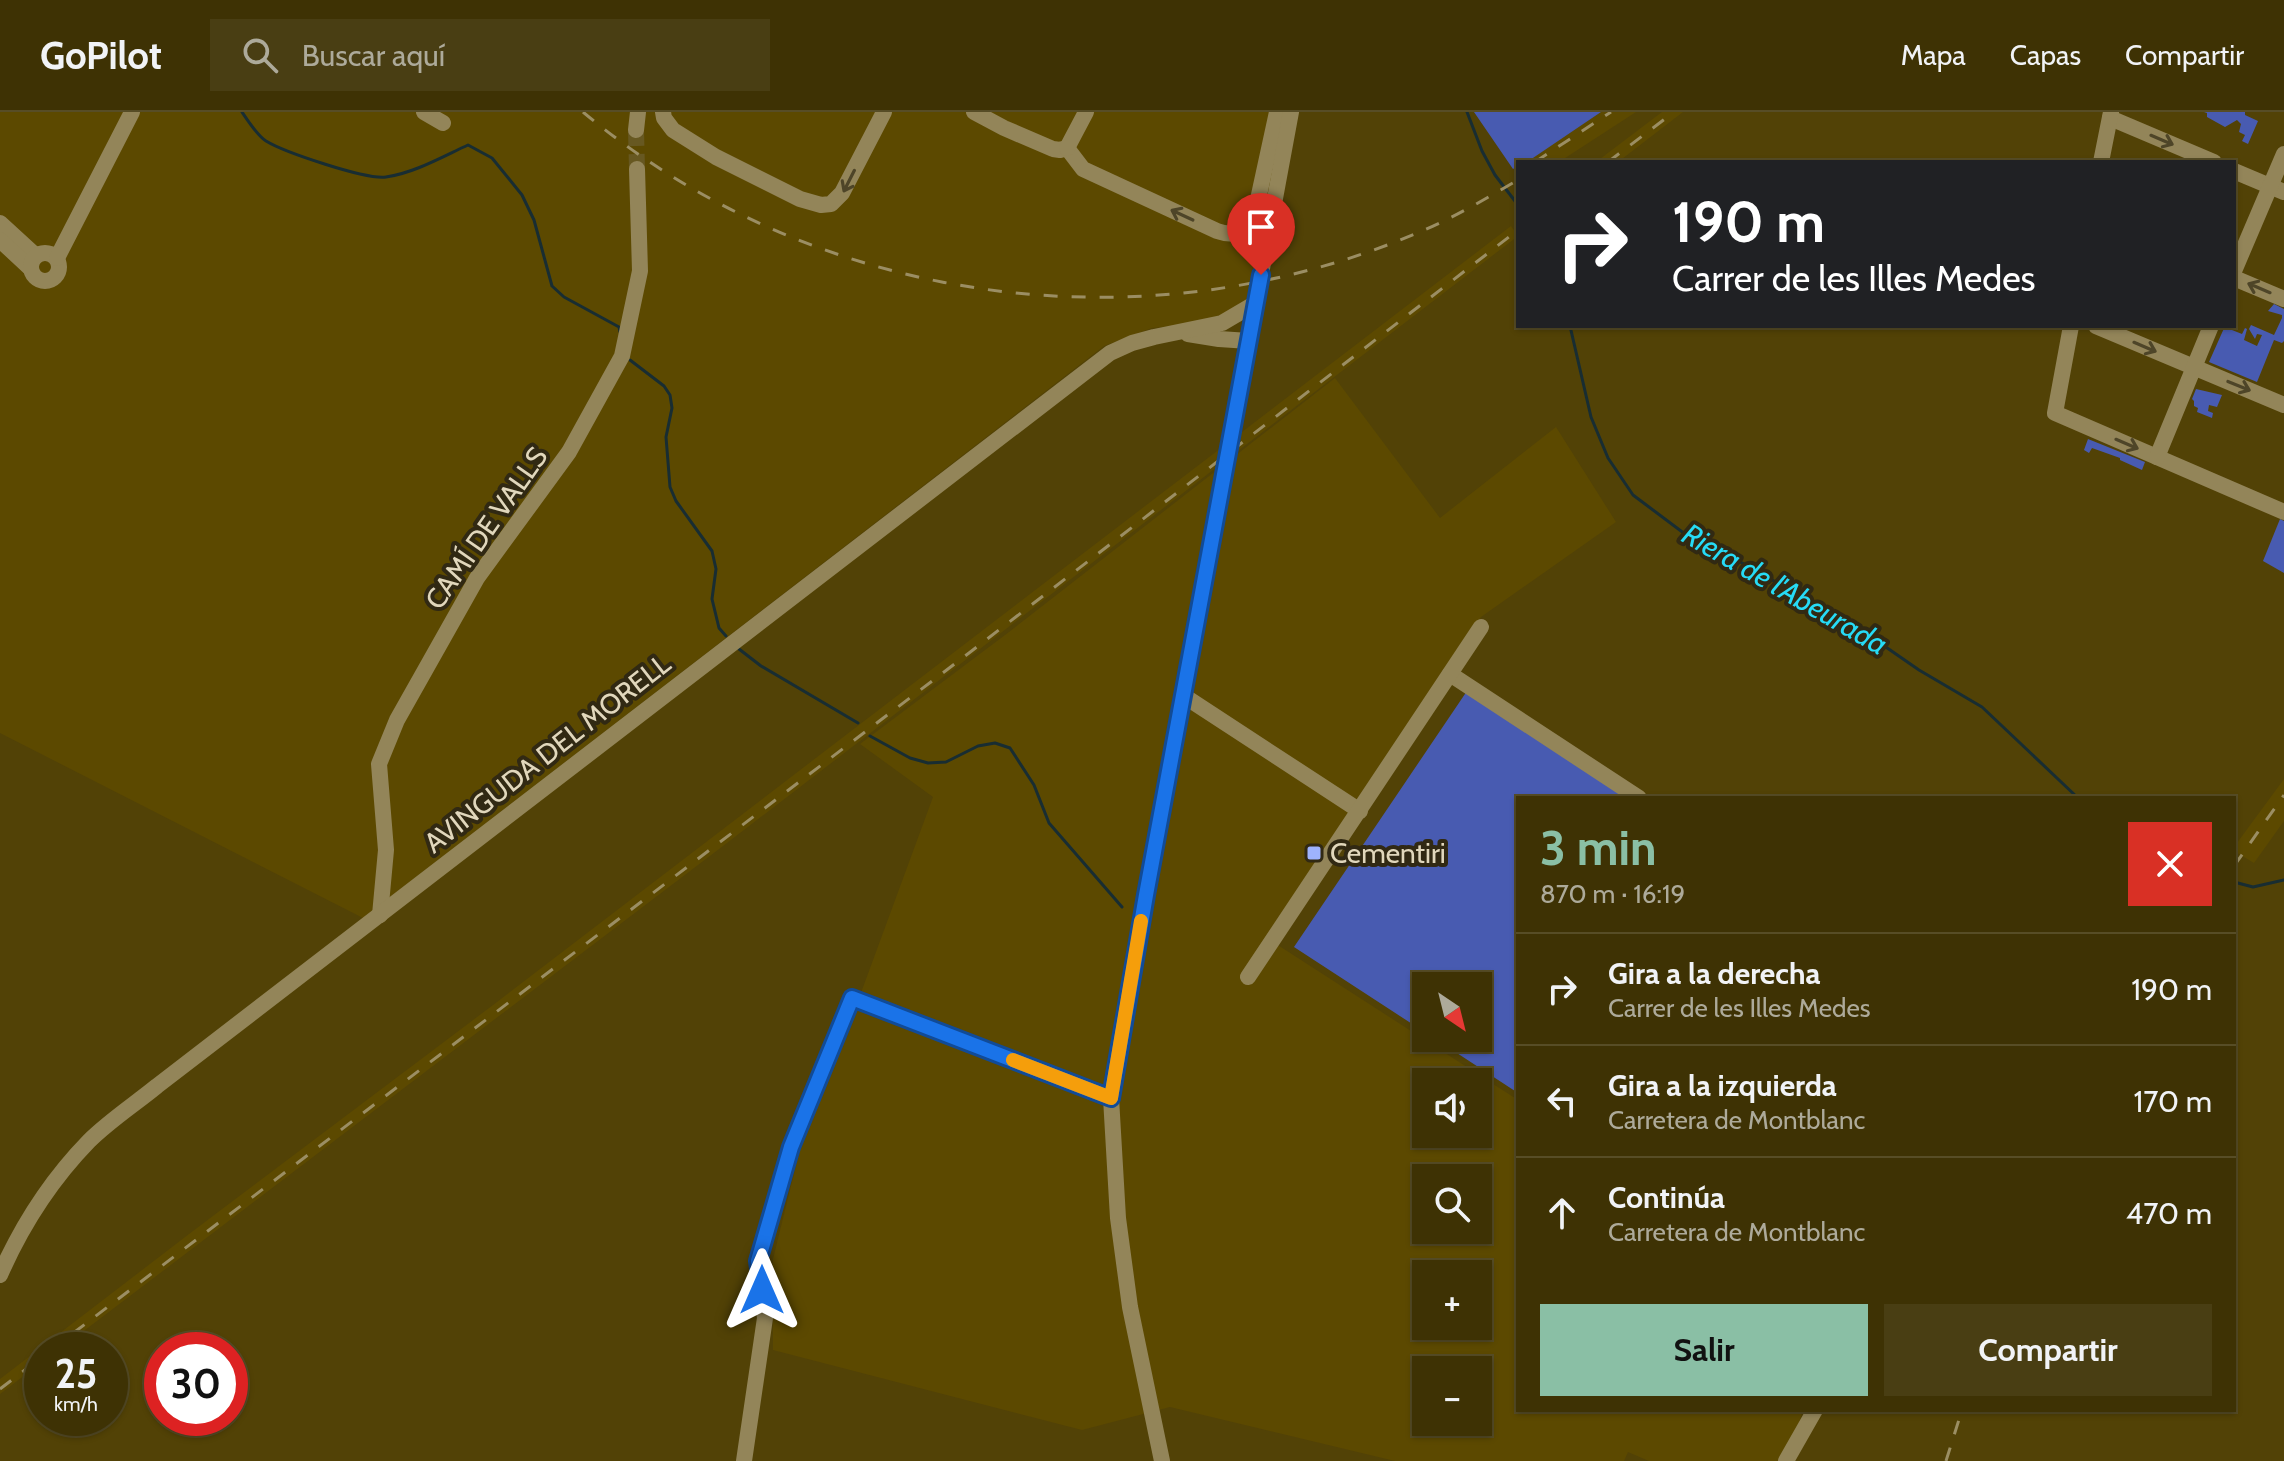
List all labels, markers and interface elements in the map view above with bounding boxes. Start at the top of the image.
search box [210,19,770,91]
text: GoPilot [40,32,162,79]
icon: search [238,33,282,77]
text: Buscar aquí [302,37,445,74]
text: Mapa [1901,38,1966,72]
text: Capas [2010,38,2081,72]
text: Compartir [2125,38,2244,72]
one-way arrow [2149,134,2174,148]
one-way arrow [840,169,856,193]
text: 190 m [1672,188,1825,256]
icon: right [1540,192,1644,296]
pin [1227,193,1295,275]
icon: arrive [1239,205,1283,249]
one-way arrow [1171,207,1195,222]
text: Carrer de les Illes Medes [1672,256,2036,300]
one-way arrow [2247,280,2272,295]
one-way arrow [2132,340,2157,355]
one-way arrow [2226,380,2251,394]
one-way arrow [2114,437,2138,452]
street label: CAMÍ DE VALLS [418,440,554,616]
water label: Riera de l'Abeurada [1676,515,1894,663]
street label: AVINGUDA DEL MORELL [417,646,677,860]
text: 3 min [1540,819,1656,877]
button: close [2128,822,2212,906]
place label: Cementiri [1330,836,1446,870]
marker: Cementiri [1305,844,1323,862]
text: 870 m · 16:19 [1540,878,1685,910]
text: Gira a la derecha [1608,955,1820,992]
icon: right [1540,967,1584,1011]
text: 190 m [2131,971,2212,1008]
north arrow [1412,972,1492,1052]
map controls [1412,972,1492,1436]
text: Carrer de les Illes Medes [1608,992,1871,1024]
text: Gira a la izquierda [1608,1067,1837,1104]
button: sound [1412,1068,1492,1148]
icon: left [1540,1079,1584,1123]
text: 170 m [2133,1083,2212,1120]
text: Carretera de Montblanc [1608,1104,1865,1136]
button: search [1412,1164,1492,1244]
text: Continúa [1608,1179,1725,1216]
icon: ahead [1540,1191,1584,1235]
text: 470 m [2126,1195,2212,1232]
text: Carretera de Montblanc [1608,1216,1865,1248]
position arrow [720,1248,804,1332]
button: + [1412,1260,1492,1340]
button: Salir [1540,1304,1868,1396]
button: Compartir [1884,1304,2212,1396]
speed limit sign: 30 [144,1332,248,1436]
text: 25 [55,1349,97,1398]
button: − [1412,1356,1492,1436]
text: km/h [54,1392,98,1416]

